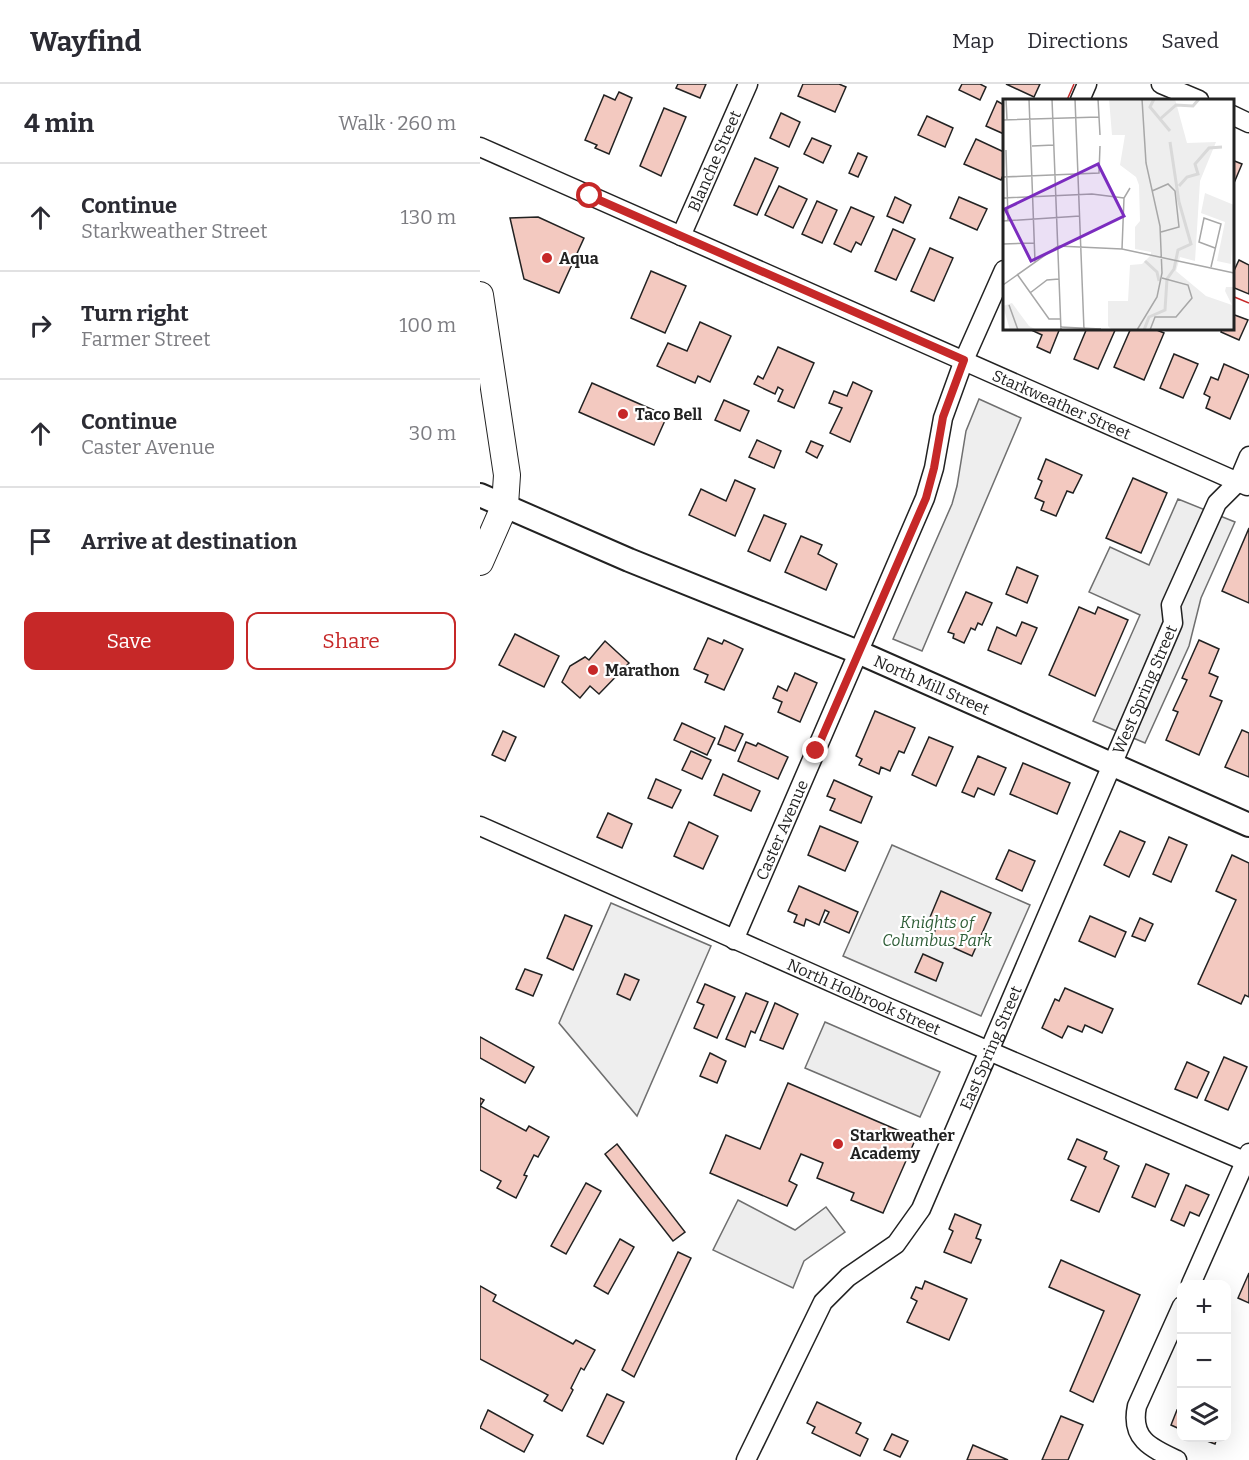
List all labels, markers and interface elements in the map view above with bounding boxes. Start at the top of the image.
text: Wayfind [30,25,141,58]
text: Map [952,28,994,54]
text: Directions [1027,28,1128,54]
text: Saved [1161,28,1219,54]
inset map [1003,99,1234,330]
street label: Blanche Street [684,107,745,214]
text: 4 min [24,108,94,139]
text: Walk · 260 m [338,111,456,135]
route start [576,182,602,208]
text: Continue [81,192,177,219]
icon: ahead [24,201,57,234]
text: 130 m [401,205,456,229]
text: Starkweather Street [81,219,268,243]
place label: Aqua [559,249,599,268]
marker: Aqua [540,251,554,265]
text: Turn right [81,300,189,327]
icon: right [24,309,57,342]
text: 100 m [399,313,456,337]
text: Farmer Street [81,327,211,351]
street label: Starkweather Street [990,365,1134,443]
place label: Taco Bell [635,405,702,424]
marker: Taco Bell [616,407,630,421]
text: Continue [81,408,177,435]
icon: ahead [24,417,57,450]
text: 30 m [409,421,456,445]
text: Caster Avenue [81,435,215,459]
icon: arrive [24,525,57,558]
text: Arrive at destination [81,528,297,555]
button: Save [24,612,234,670]
button: Share [246,612,456,670]
street label: West Spring Street [1108,622,1181,757]
street label: North Mill Street [871,651,993,719]
place label: Marathon [605,661,680,680]
marker: Marathon [586,663,600,677]
route end [802,737,828,763]
street label: Caster Avenue [752,777,812,883]
park label: Knights of Columbus Park [882,913,992,950]
street label: North Holbrook Street [784,954,944,1039]
street label: East Spring Street [955,983,1025,1112]
place label: Starkweather Academy [850,1126,955,1163]
marker: Starkweather Academy [831,1137,845,1151]
map controls [1177,1280,1231,1442]
button: + [1177,1280,1231,1334]
button: − [1177,1334,1231,1388]
button: layers [1177,1388,1231,1442]

